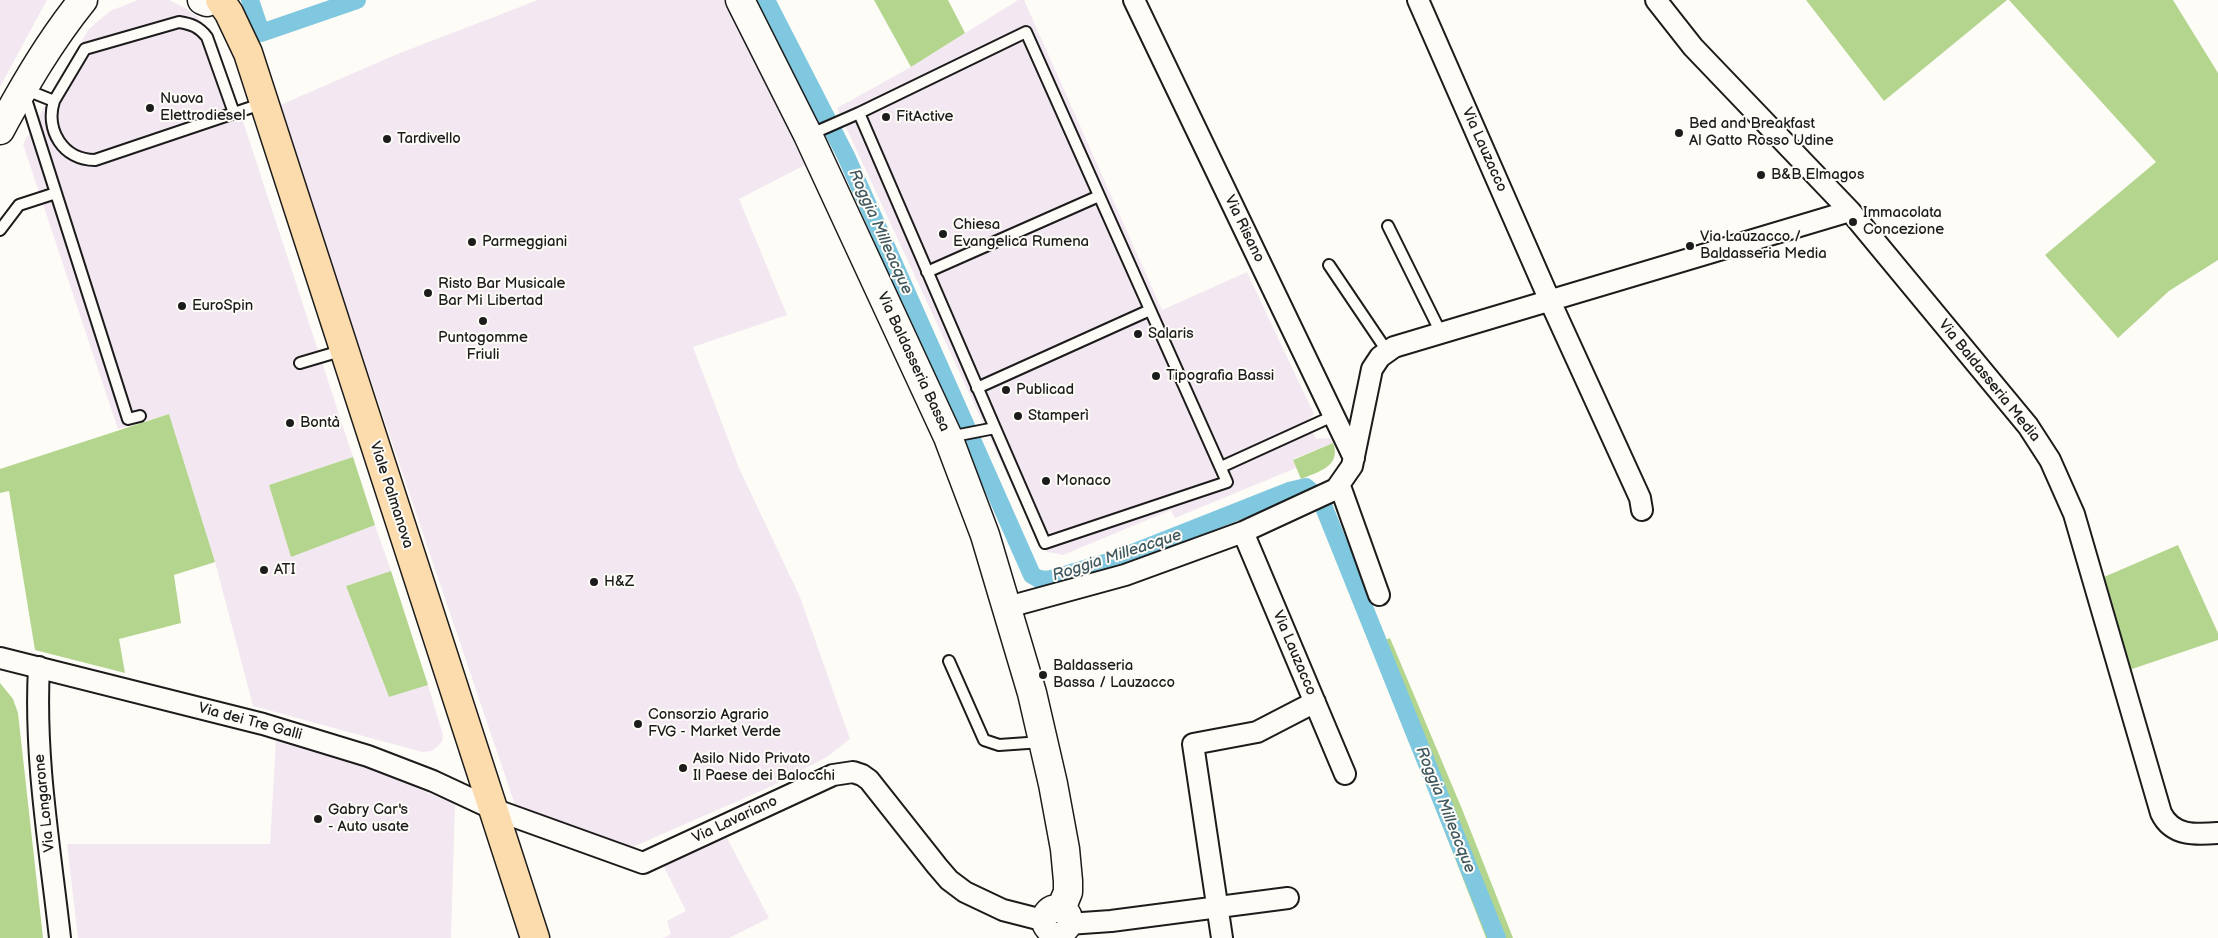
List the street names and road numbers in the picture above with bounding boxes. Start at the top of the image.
street label: Via Lauzacco [1457,105,1511,195]
street label: Via Risano [1220,193,1268,265]
street label: Via Baldasseria Bassa [873,289,953,435]
street label: Via Baldasseria Media [1934,316,2044,446]
street label: Viale Palmanova [365,439,417,551]
street label: Via Lauzacco [1268,608,1320,698]
street label: Via dei Tre Galli [196,700,304,744]
street label: Via Longarone [31,753,59,853]
street label: Via Lavariano [690,792,780,848]

